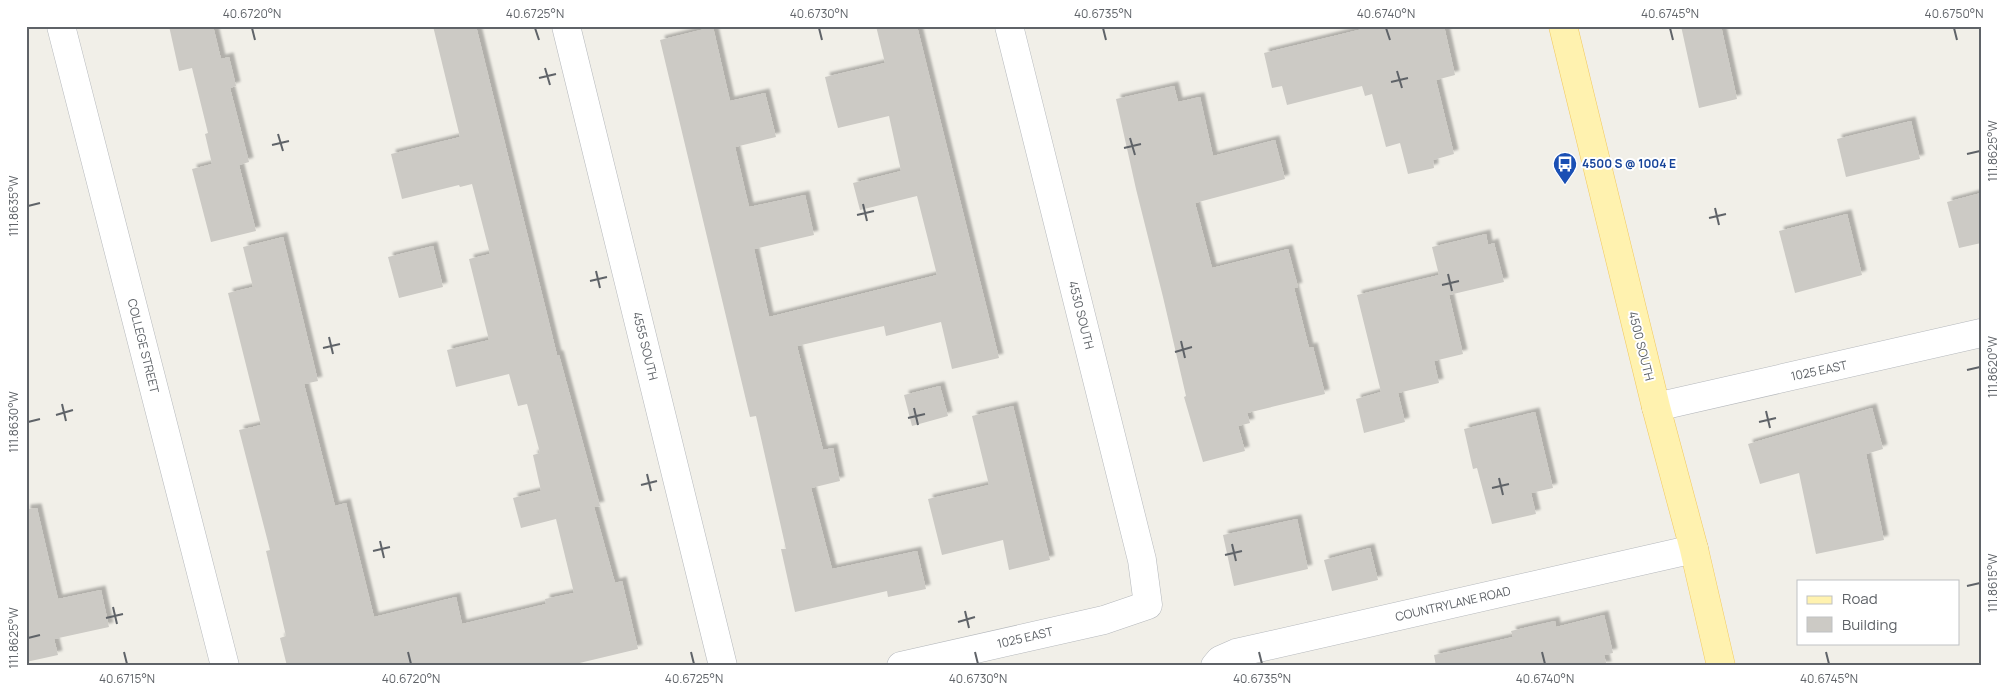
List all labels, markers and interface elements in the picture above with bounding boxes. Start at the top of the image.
text: 40.6720°N [223,5,281,22]
text: 40.6725°N [506,5,564,22]
text: 40.6730°N [790,5,848,22]
text: 40.6735°N [1074,5,1132,22]
text: 40.6740°N [1357,5,1415,22]
text: 40.6745°N [1641,5,1699,22]
text: 40.6750°N [1925,5,1983,22]
text: 111.8625°W [1984,120,2001,182]
bus stop icon: 4500 S @ 1004 E [1552,151,1578,185]
place label: 4500 S @ 1004 E [1582,155,1676,172]
text: 111.8635°W [5,175,22,237]
street label: 4530 SOUTH [1065,279,1098,351]
street label: COLLEGE STREET [124,297,164,396]
street label: 4500 SOUTH [1625,309,1658,382]
street label: 4555 SOUTH [629,310,662,382]
text: 111.8620°W [1984,335,2001,398]
street label: 1025 EAST [1789,356,1849,385]
text: 111.8630°W [5,390,22,453]
text: 111.8615°W [1984,553,2001,613]
legend [1797,580,1960,644]
street label: COUNTRYLANE ROAD [1393,582,1512,625]
text: Road [1842,588,1878,609]
text: 111.8625°W [5,607,22,669]
text: Building [1842,614,1897,635]
street label: 1025 EAST [995,623,1055,652]
text: 40.6715°N [99,670,155,687]
text: 40.6720°N [382,670,440,687]
text: 40.6725°N [665,670,723,687]
text: 40.6730°N [949,670,1007,687]
text: 40.6735°N [1233,670,1291,687]
text: 40.6740°N [1516,670,1574,687]
text: 40.6745°N [1800,670,1858,687]

